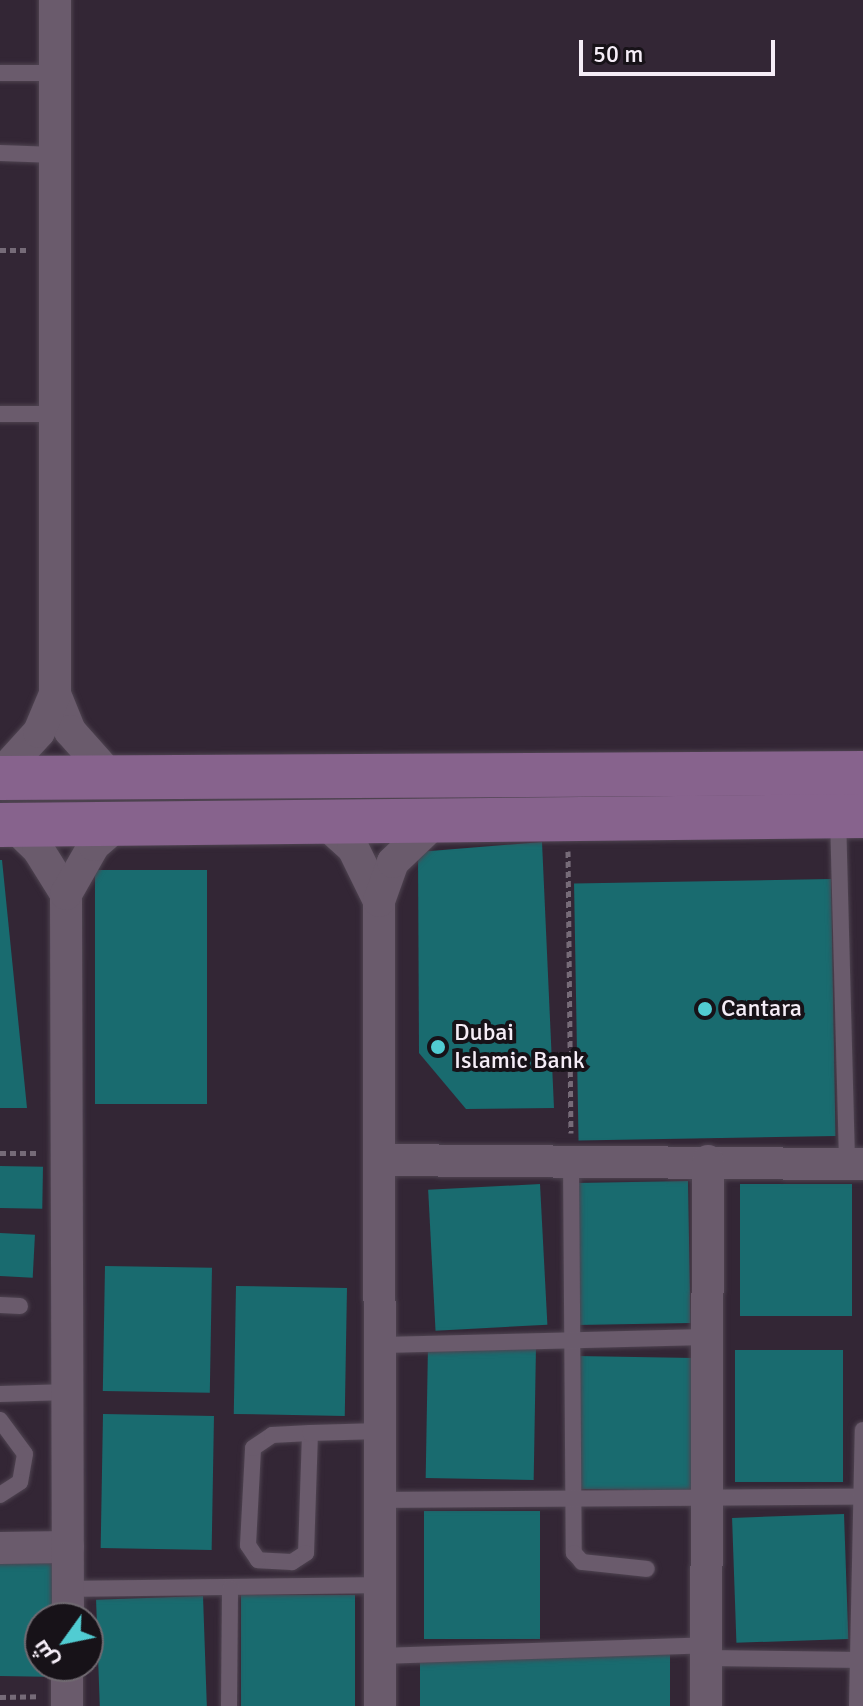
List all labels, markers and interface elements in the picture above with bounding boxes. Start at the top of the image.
scale bar [583,24,779,74]
text: 50 m [593,39,643,69]
place label: Cantara [721,995,802,1023]
marker: Cantara [696,1000,714,1018]
place label: Dubai Islamic Bank [454,1019,585,1075]
marker: Dubai Islamic Bank [429,1038,447,1056]
north arrow [24,1602,104,1682]
text: ش [26,1635,64,1673]

